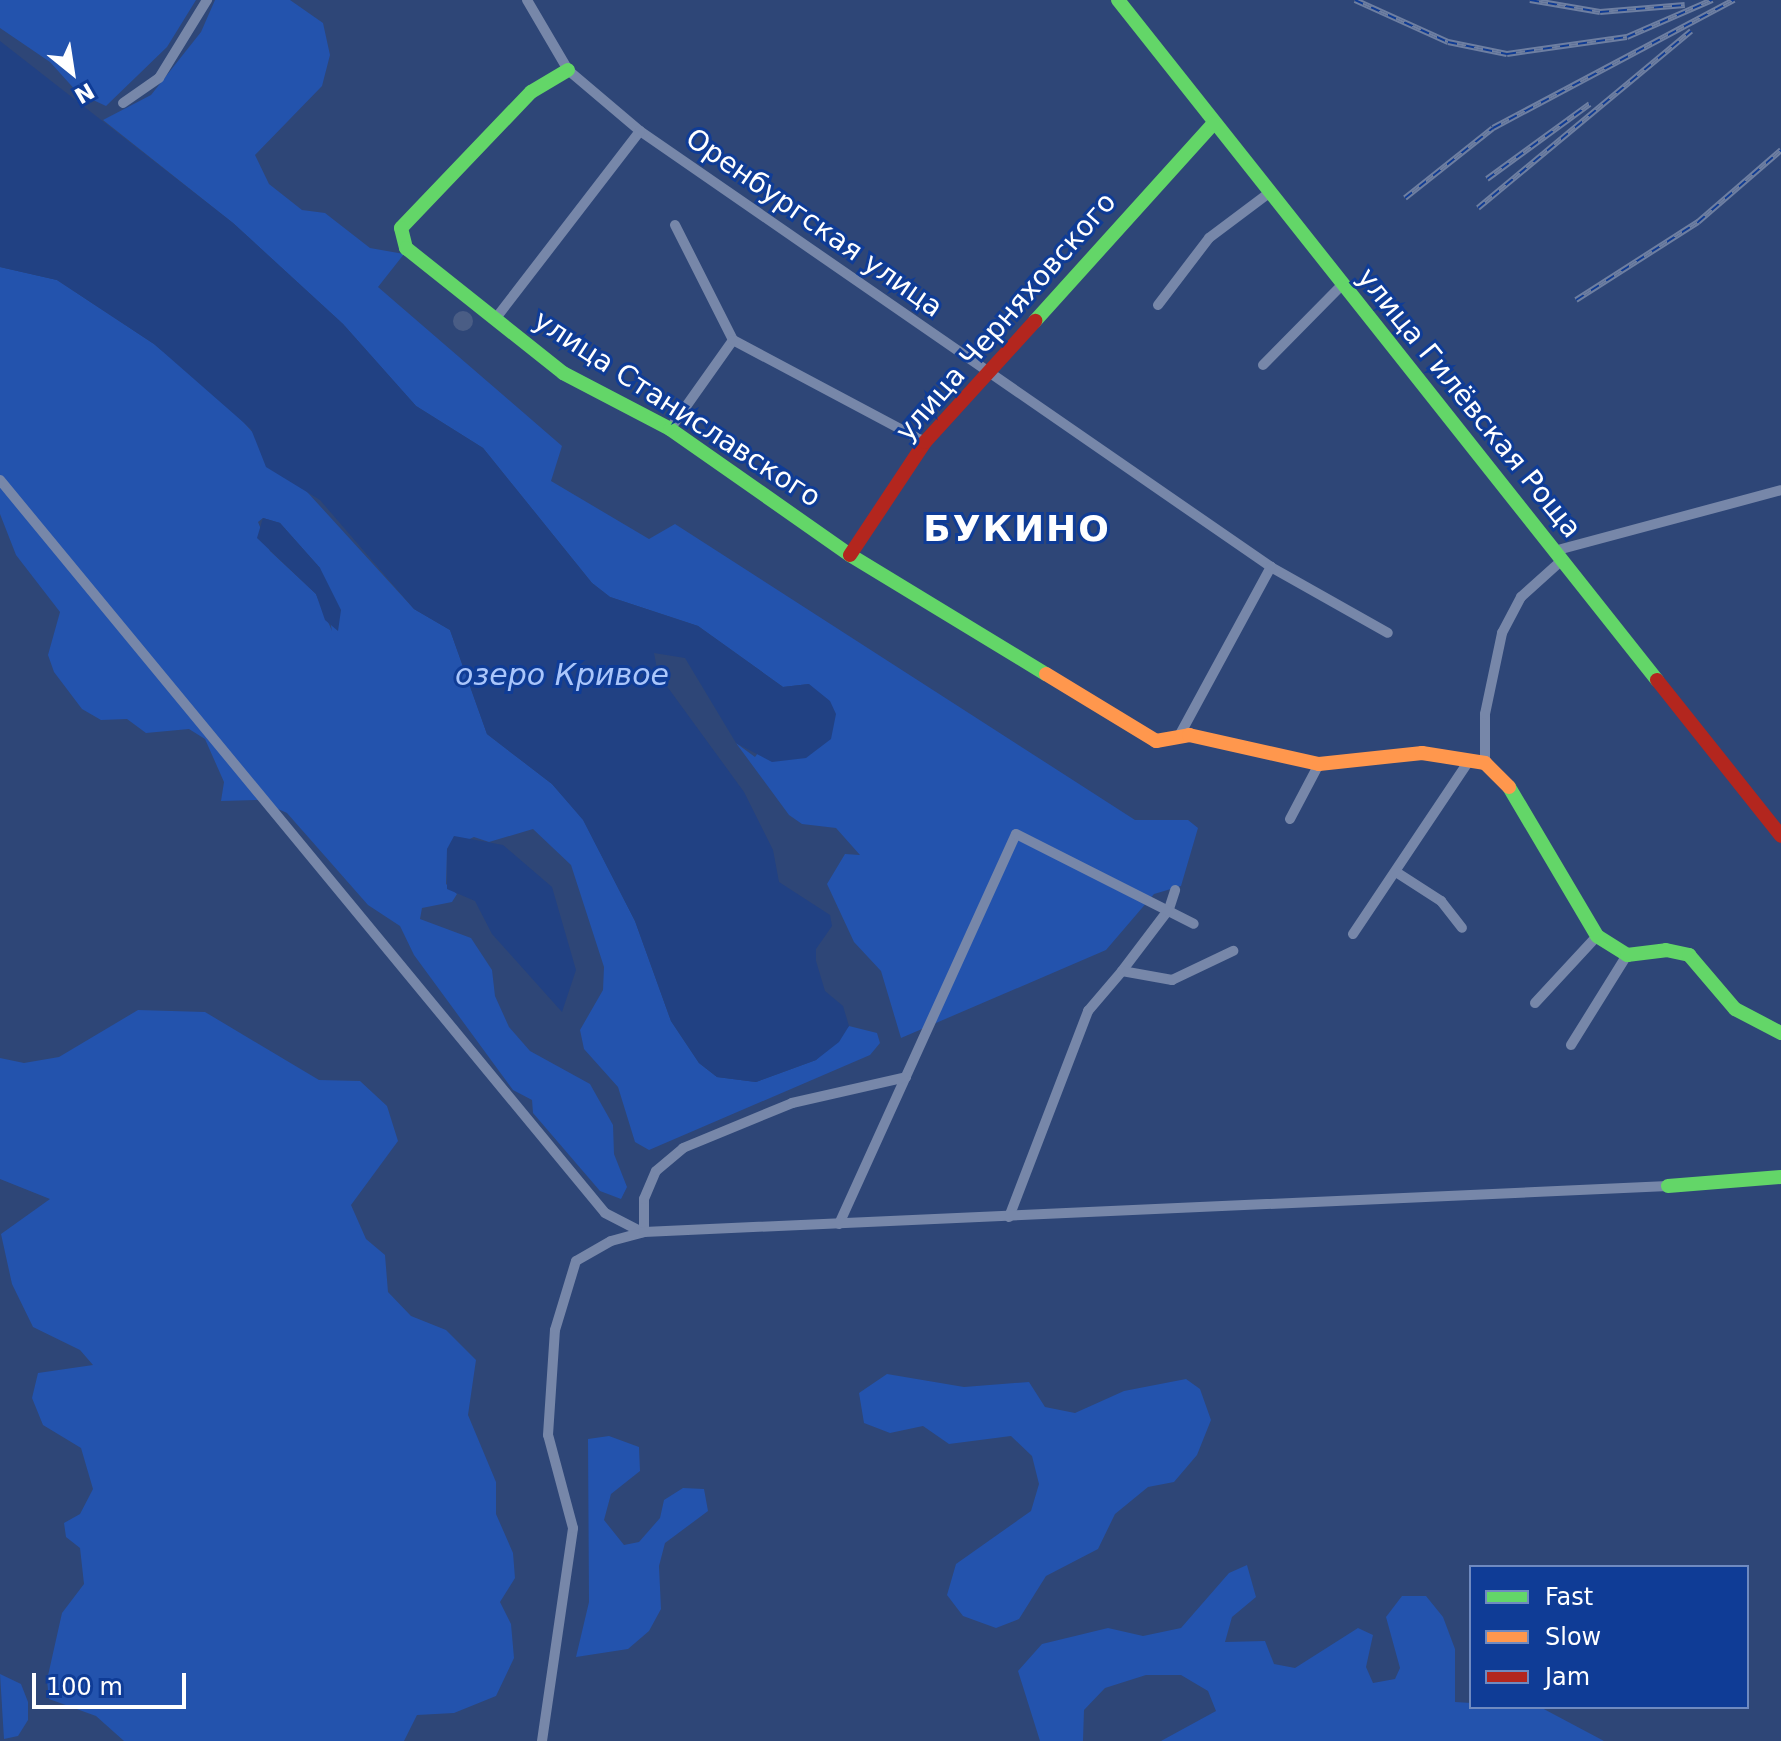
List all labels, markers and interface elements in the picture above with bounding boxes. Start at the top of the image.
north arrow [32,32,112,112]
text: N [70,78,98,109]
street label: Оренбургская улица [679,122,949,324]
street label: улица Черняховского [889,186,1123,448]
street label: улица Гилёвская Роща [1350,261,1588,545]
street label: улица Станиславского [527,304,827,514]
district label: БУКИНО [923,507,1111,551]
water label: озеро Кривое [455,657,669,693]
legend [1469,1565,1749,1709]
text: Fast [1545,1583,1593,1611]
text: Slow [1545,1623,1601,1651]
scale bar [36,1657,190,1707]
text: Jam [1545,1663,1590,1691]
text: 100 m [46,1673,123,1701]

